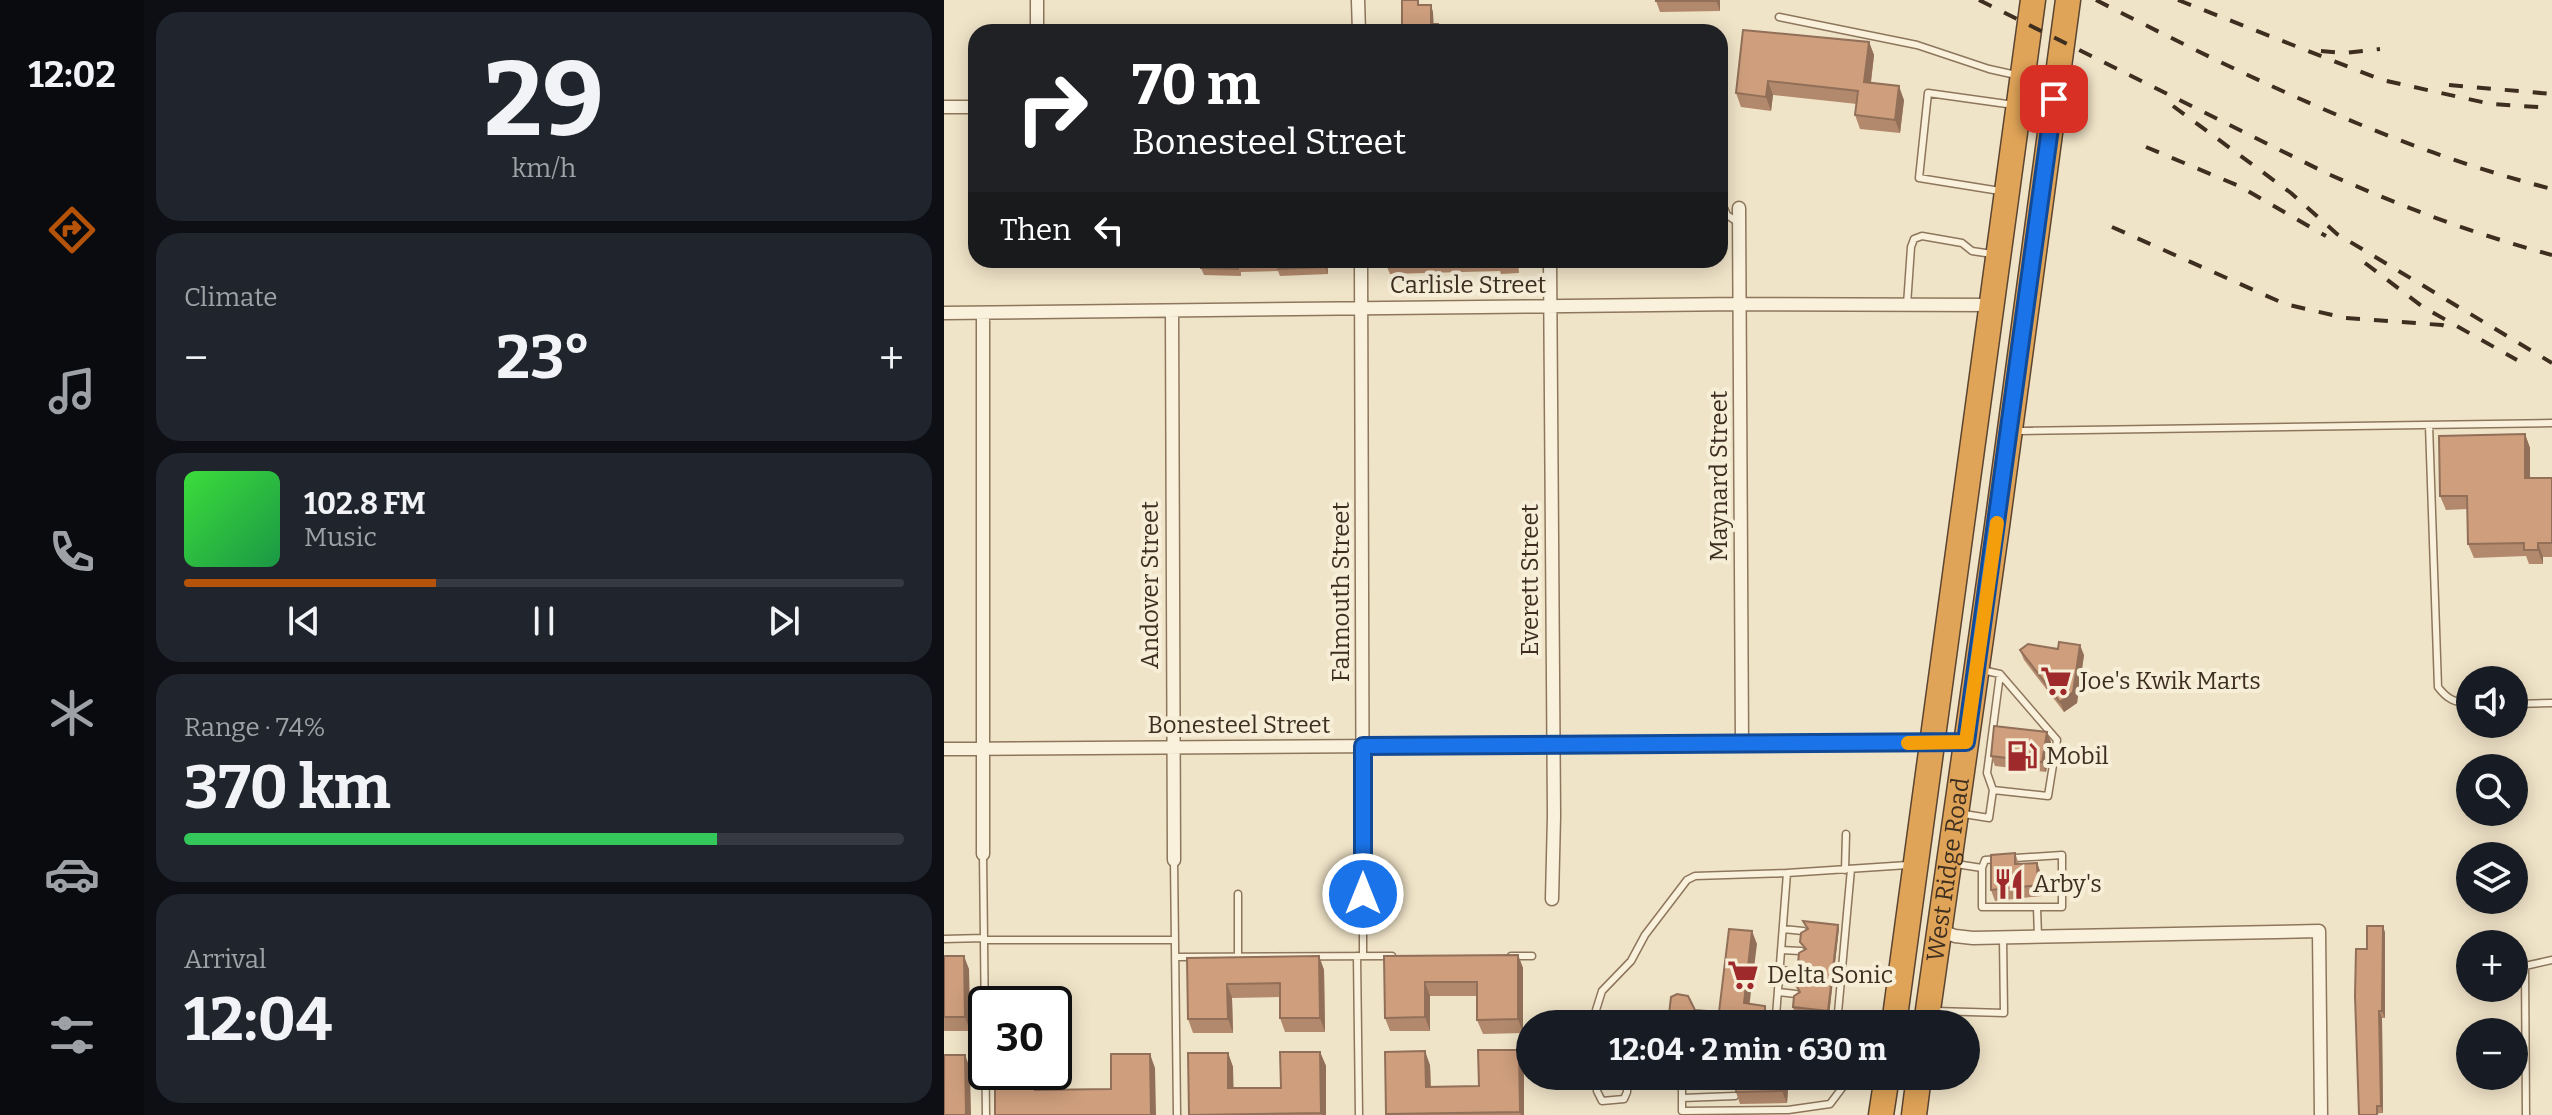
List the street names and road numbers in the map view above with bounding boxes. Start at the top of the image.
street label: Carlisle Street [1390,271,1547,299]
street label: Maynard Street [1705,390,1733,562]
street label: Andover Street [1136,501,1164,669]
street label: Falmouth Street [1327,502,1355,682]
street label: Everett Street [1516,503,1544,656]
street label: Bonesteel Street [1148,711,1331,739]
street label: West Ridge Road [1921,776,1975,963]

